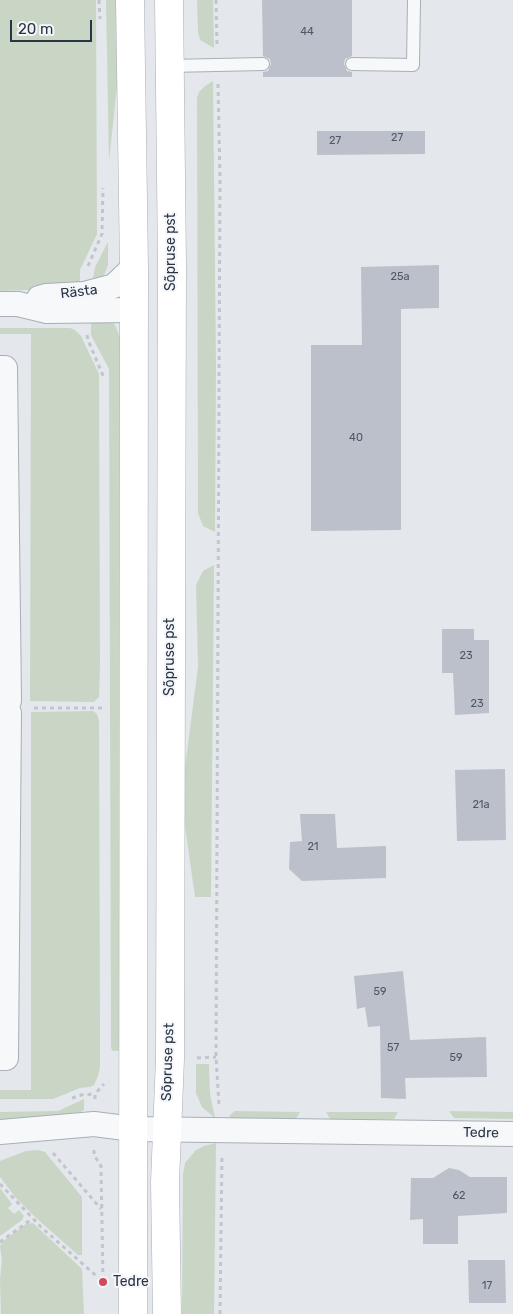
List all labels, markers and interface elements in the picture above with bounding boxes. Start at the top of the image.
scale bar [12,10,95,42]
text: 20 m [18,20,53,38]
house number: 44 [300,25,314,39]
house number: 27 [391,131,403,145]
house number: 27 [329,134,341,148]
street label: Sõpruse pst [163,213,179,291]
house number: 25a [390,270,410,284]
street label: Rästa [60,281,98,303]
house number: 40 [349,431,363,445]
street label: Sõpruse pst [162,618,178,696]
house number: 23 [459,649,473,663]
house number: 23 [470,697,484,711]
house number: 21a [472,798,490,812]
house number: 21 [307,840,319,854]
house number: 59 [373,985,387,999]
street label: Sõpruse pst [158,1023,178,1101]
house number: 57 [387,1041,399,1055]
house number: 59 [449,1051,463,1065]
street label: Tedre [463,1124,499,1142]
house number: 62 [452,1189,466,1203]
place label: Tedre [113,1274,149,1290]
marker: Tedre [97,1276,109,1288]
house number: 17 [482,1279,492,1293]

